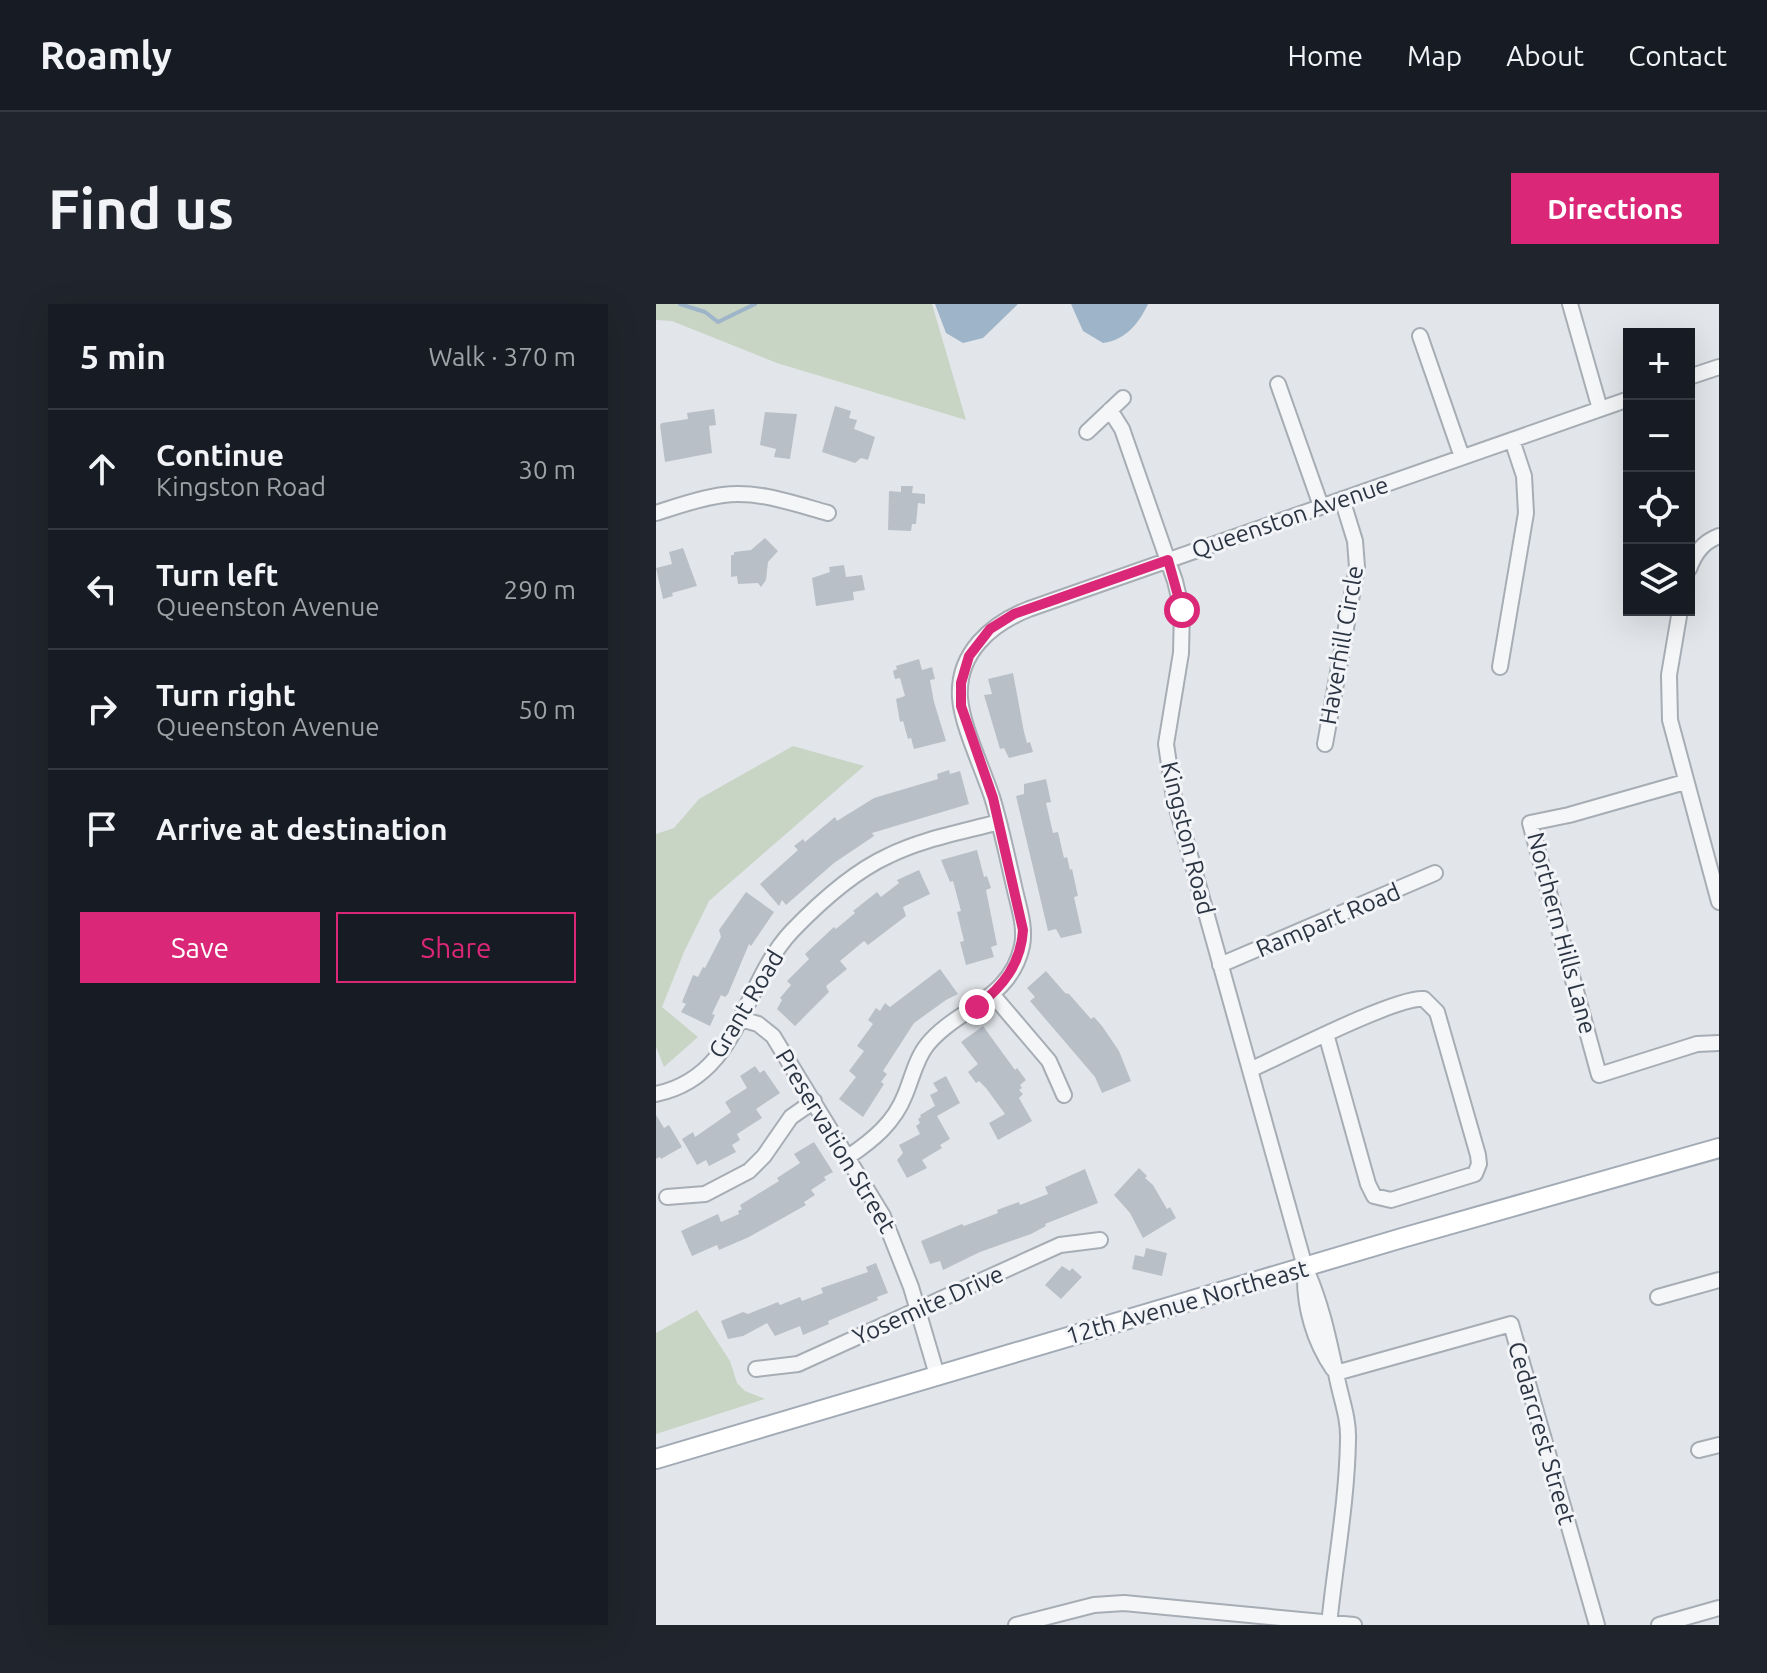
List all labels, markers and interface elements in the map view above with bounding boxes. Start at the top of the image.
text: Roamly [40,34,172,76]
text: Home [1288,40,1363,71]
text: Map [1407,40,1462,71]
text: About [1506,40,1584,71]
text: Contact [1628,40,1727,71]
button: Directions [1511,173,1719,244]
text: Find us [48,177,234,240]
map controls [1623,328,1695,616]
button: + [1623,328,1695,400]
text: 5 min [80,337,166,375]
text: Walk · 370 m [428,342,576,371]
button: − [1623,400,1695,472]
text: Continue [156,438,284,472]
icon: ahead [80,447,124,491]
text: 30 m [518,455,576,484]
street label: Queenston Avenue [1188,471,1392,563]
text: Kingston Road [156,472,326,501]
button: locate [1623,472,1695,544]
button: layers [1623,544,1695,616]
text: Turn left [156,558,278,592]
street label: Haverhill Circle [1314,563,1368,727]
icon: left [80,567,124,611]
text: 290 m [504,575,576,604]
text: Queenston Avenue [156,592,380,621]
route start [1164,592,1200,628]
text: Turn right [156,678,296,712]
icon: right [80,687,124,731]
text: 50 m [518,695,576,724]
text: Queenston Avenue [156,712,380,741]
street label: Kingston Road [1156,759,1220,917]
icon: arrive [80,807,124,851]
text: Arrive at destination [156,812,448,846]
street label: Northern Hills Lane [1522,829,1602,1037]
street label: Rampart Road [1252,878,1404,962]
button: Save [80,912,320,983]
button: Share [336,912,576,983]
street label: Grant Road [703,945,789,1063]
route end [959,989,995,1025]
street label: Preservation Street [770,1044,902,1238]
street label: 12th Avenue Northeast [1063,1254,1312,1350]
street label: Yosemite Drive [849,1260,1007,1350]
street label: Cedarcrest Street [1503,1338,1581,1528]

